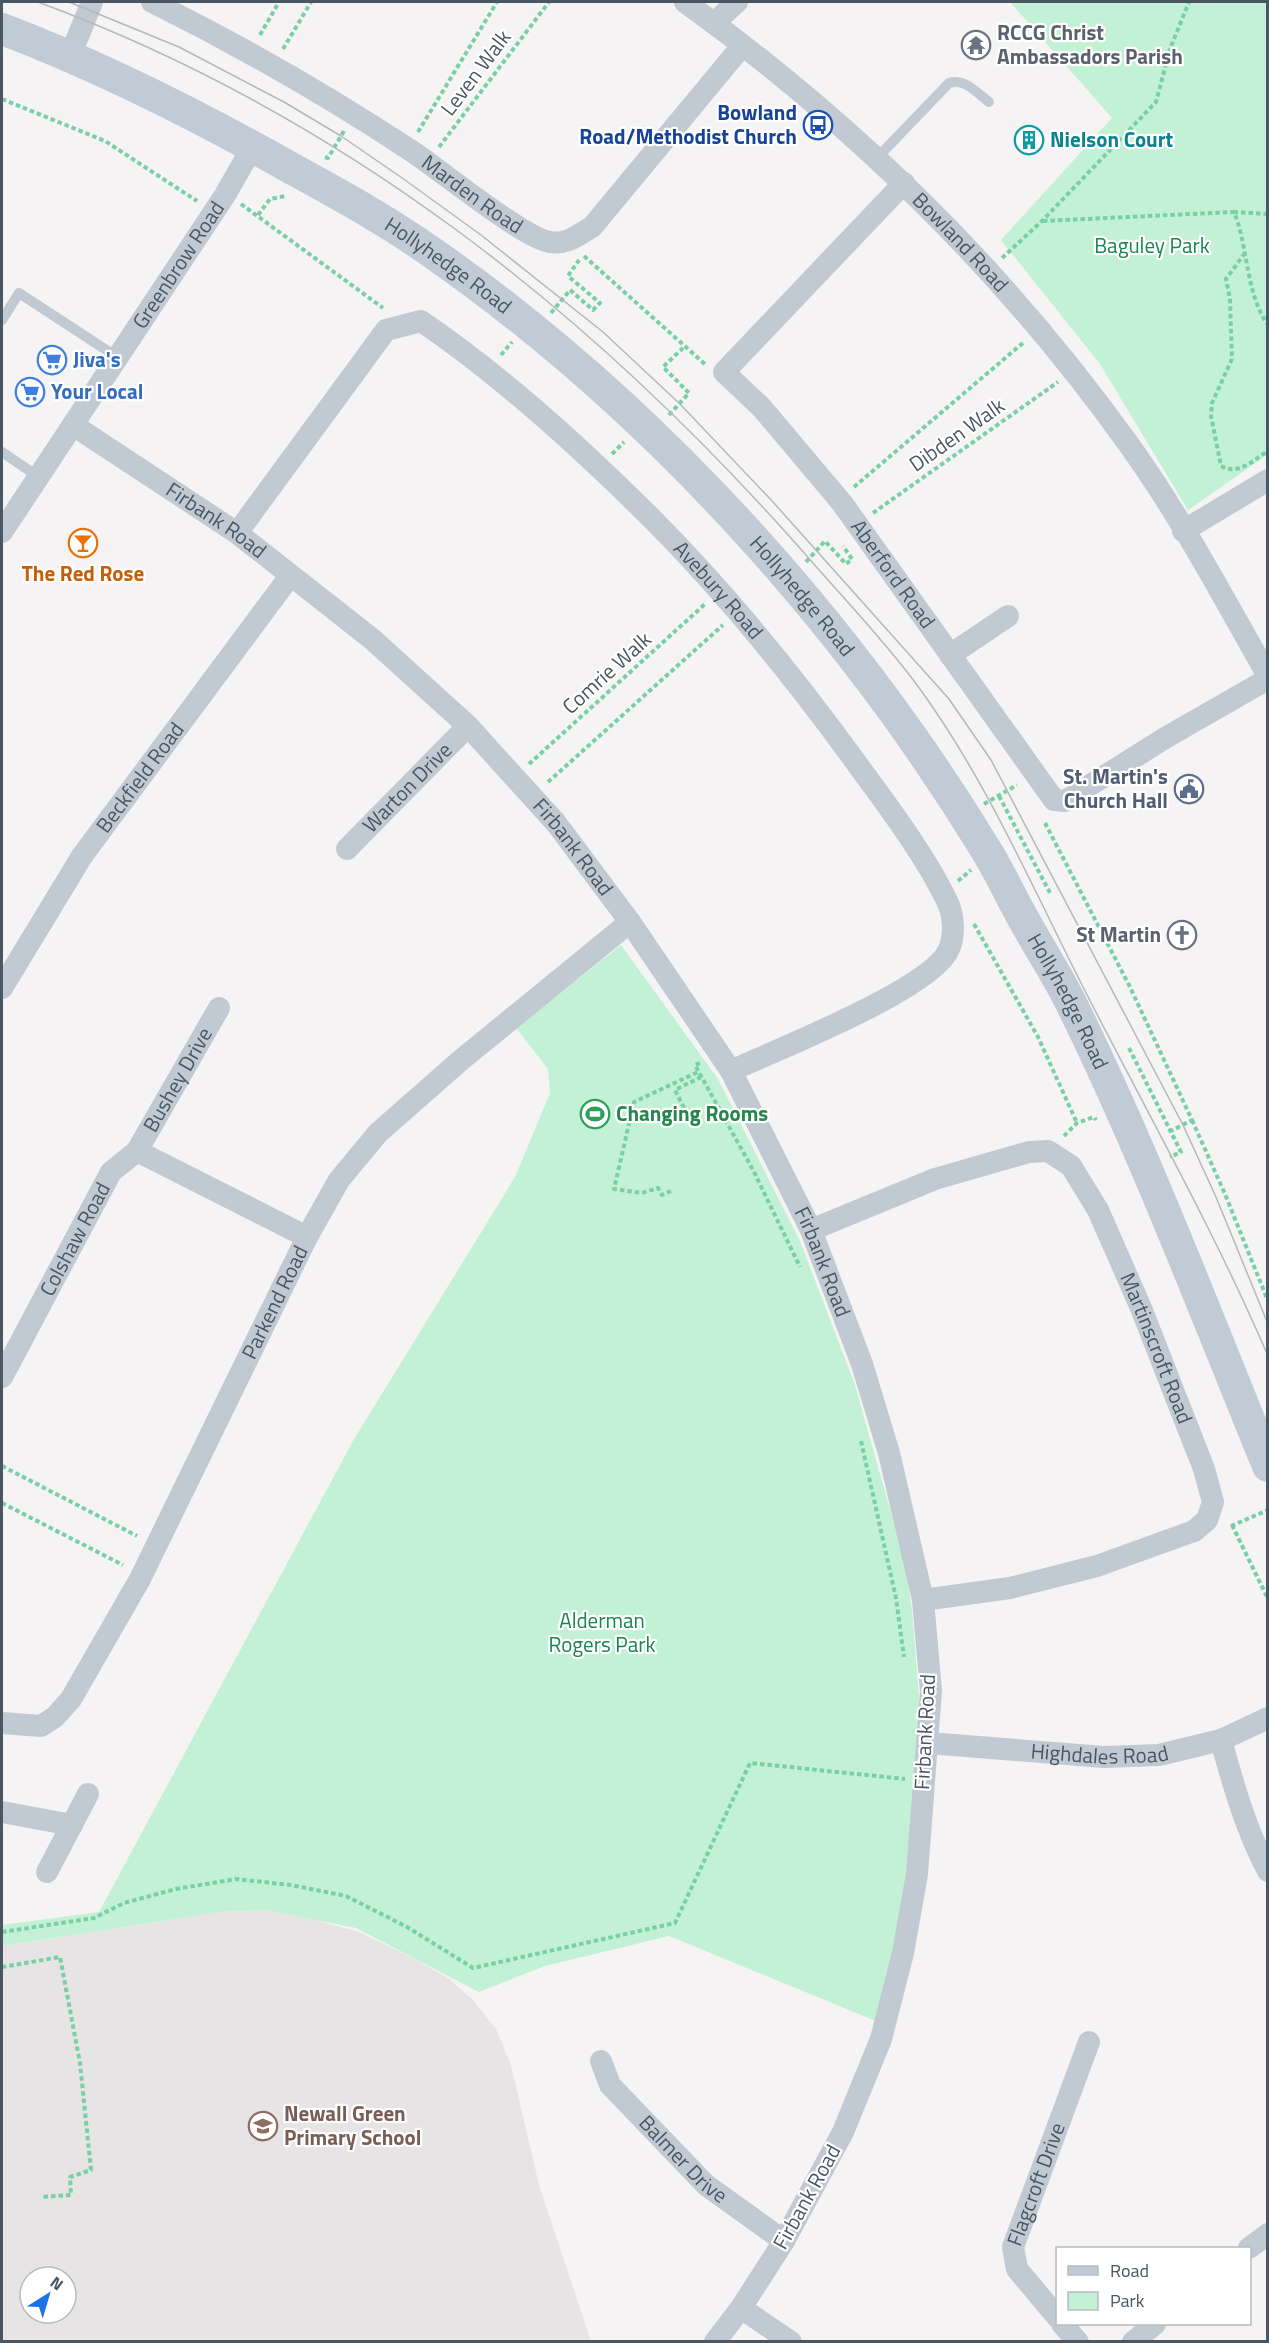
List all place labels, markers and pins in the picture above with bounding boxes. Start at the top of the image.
place label: RCCG Christ Ambassadors Parish [997,16,1183,72]
temple icon: RCCG Christ Ambassadors Parish [960,29,992,61]
place label: Bowland Road/Methodist Church [579,96,797,152]
bus stop icon: Bowland Road/Methodist Church [802,109,834,141]
place label: Nielson Court [1050,123,1173,155]
building icon: Nielson Court [1013,124,1045,156]
place label: Jiva's [73,343,121,375]
supermarket icon: Jiva's [36,344,68,376]
place label: Your Local [51,375,143,407]
supermarket icon: Your Local [14,376,46,408]
bar icon: The Red Rose [67,527,99,559]
place label: The Red Rose [22,557,144,589]
place label: St. Martin's Church Hall [1063,760,1168,816]
public building icon: St. Martin's Church Hall [1173,773,1205,805]
place label: St Martin [1076,918,1161,950]
church icon: St Martin [1166,919,1198,951]
place label: Changing Rooms [616,1097,768,1129]
sports icon: Changing Rooms [579,1098,611,1130]
place label: Newall Green Primary School [284,2097,421,2153]
school or university icon: Newall Green Primary School [247,2110,279,2142]

